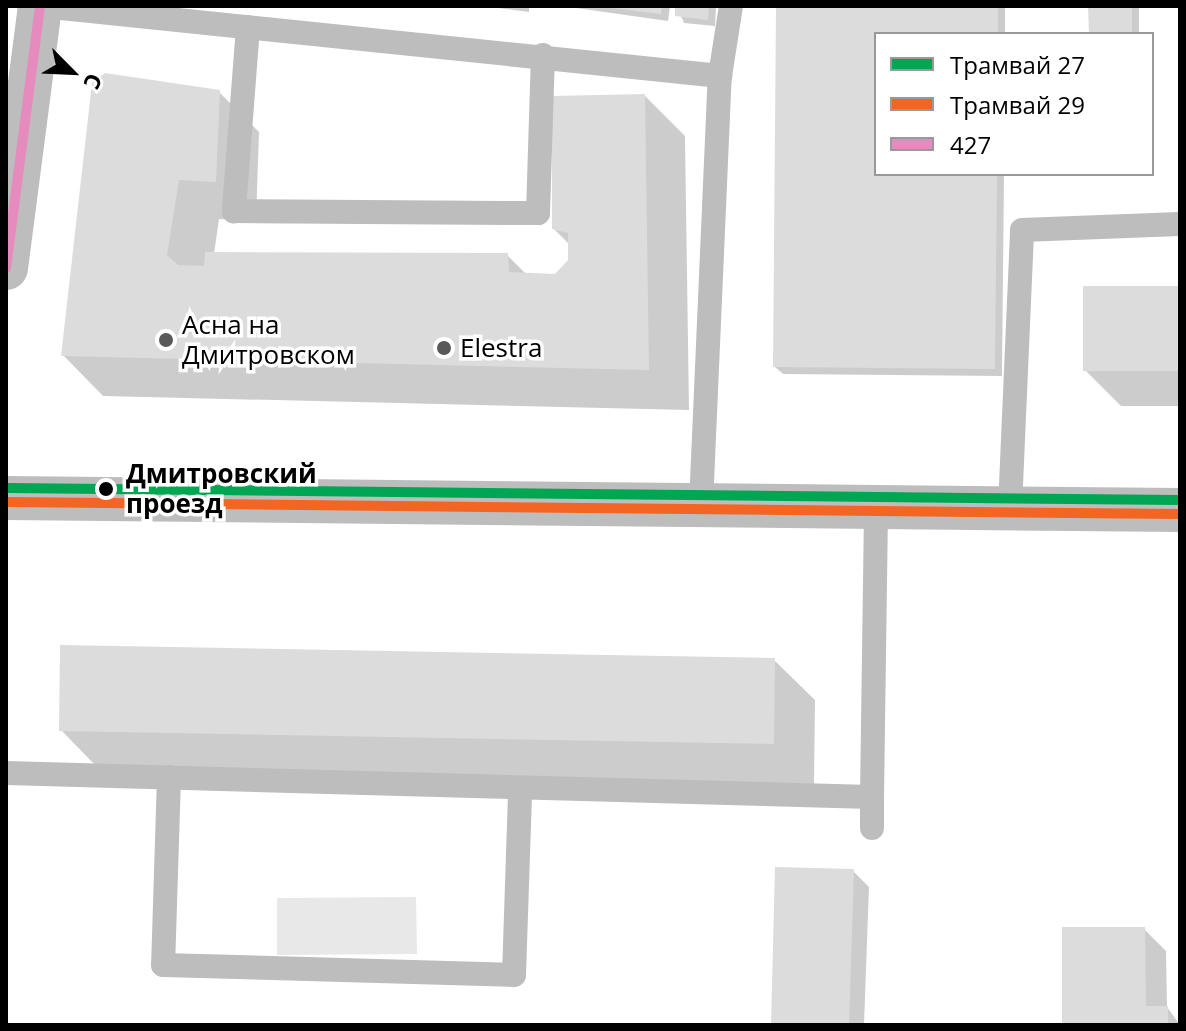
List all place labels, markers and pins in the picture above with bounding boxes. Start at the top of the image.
place label: Асна на Дмитровском [182,309,355,370]
marker: Асна на Дмитровском [157,331,175,349]
place label: Elestra [460,332,542,364]
marker: Elestra [435,339,453,357]
place label: Дмитровский проезд [126,458,317,520]
marker: Дмитровский проезд [93,476,119,502]

